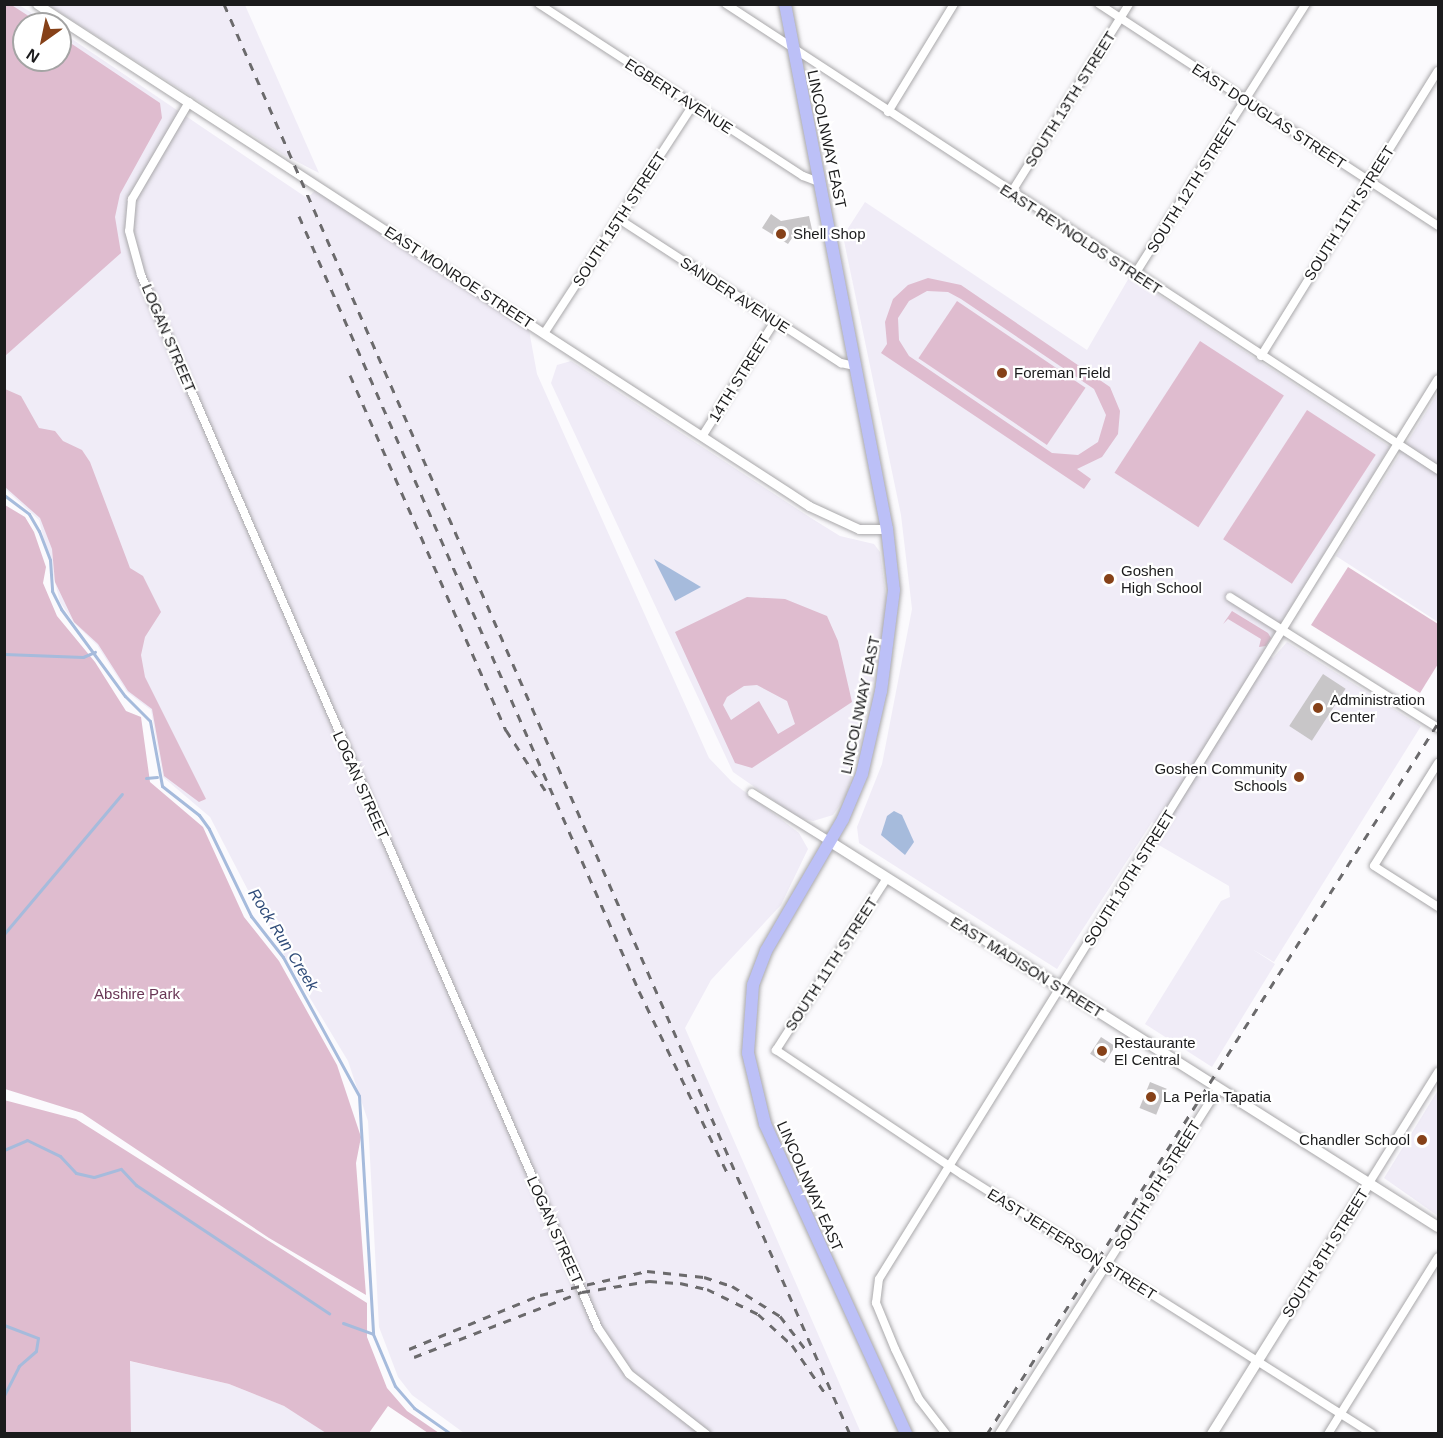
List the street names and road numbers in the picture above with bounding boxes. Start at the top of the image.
street label: SOUTH 13TH STREET [1021,28,1119,170]
street label: EGBERT AVENUE [621,54,737,138]
street label: EAST DOUGLAS STREET [1189,59,1349,173]
street label: LINCOLNWAY EAST [804,68,850,210]
street label: SOUTH 12TH STREET [1143,114,1241,256]
street label: SOUTH 11TH STREET [1300,142,1398,284]
street label: SOUTH 15TH STREET [569,148,669,290]
street label: EAST REYNOLDS STREET [997,180,1165,298]
street label: EAST MONROE STREET [381,222,537,332]
street label: SANDER AVENUE [677,253,793,337]
street label: LOGAN STREET [138,281,200,395]
street label: 14TH STREET [705,331,773,425]
street label: LINCOLNWAY EAST [837,634,883,776]
street label: LOGAN STREET [329,728,393,842]
street label: SOUTH 10TH STREET [1080,807,1178,949]
street label: SOUTH 11TH STREET [781,894,881,1034]
street label: EAST MADISON STREET [947,913,1107,1021]
street label: SOUTH 9TH STREET [1110,1117,1204,1253]
street label: LINCOLNWAY EAST [773,1118,847,1254]
street label: LOGAN STREET [523,1173,587,1287]
street label: EAST JEFFERSON STREET [984,1184,1160,1304]
street label: SOUTH 8TH STREET [1278,1185,1372,1321]

